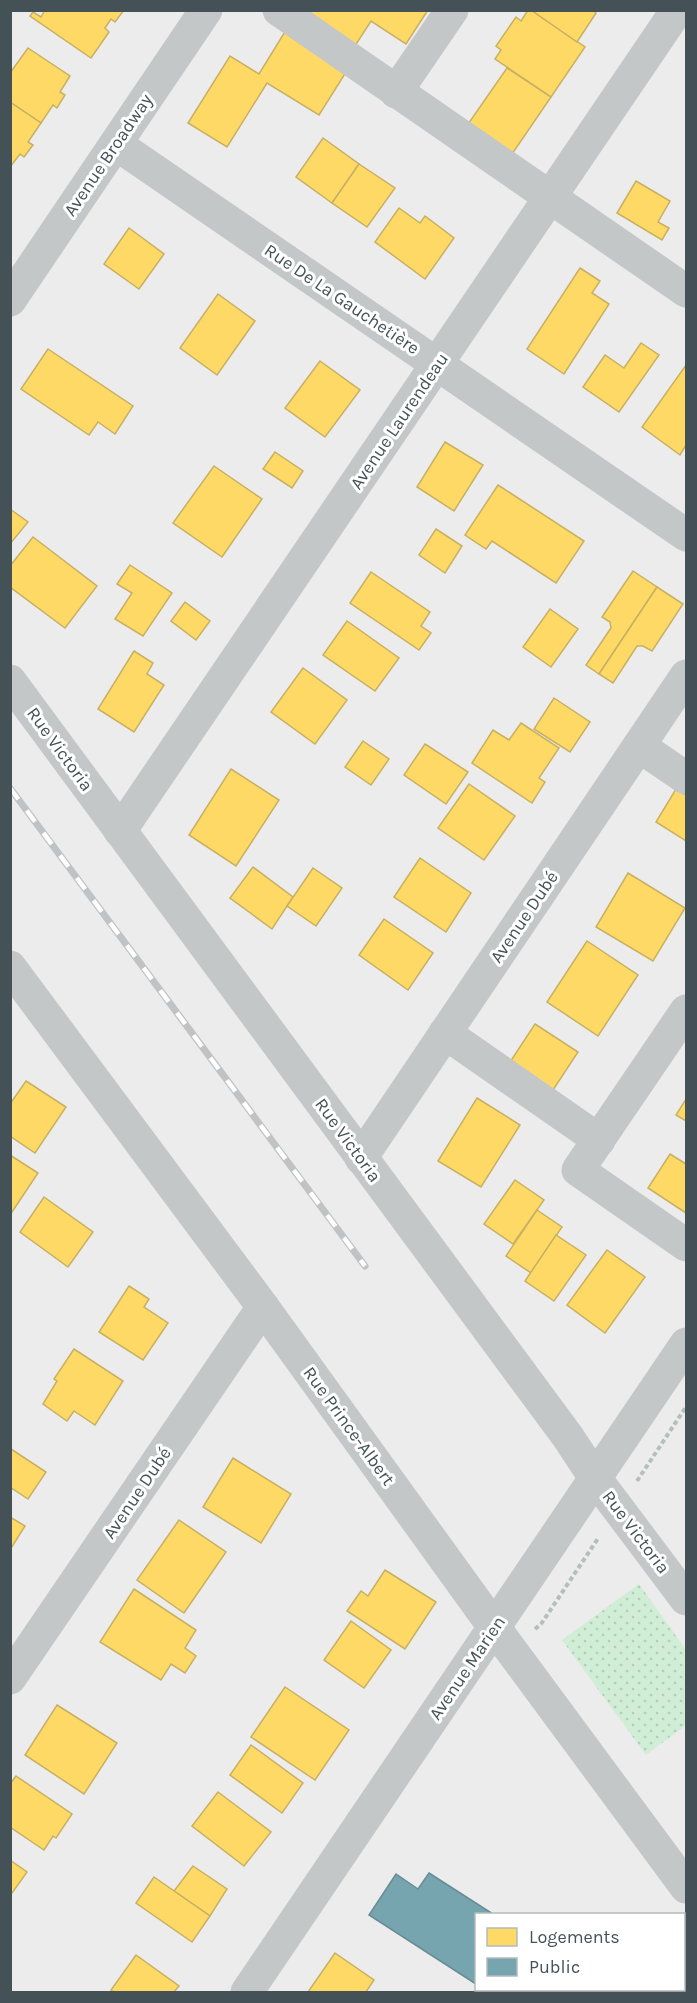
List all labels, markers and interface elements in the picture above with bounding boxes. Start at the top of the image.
street label: Avenue Broadway [59,89,157,220]
street label: Rue De La Gauchetière [260,239,424,359]
street label: Avenue Laurendeau [345,348,453,494]
street label: Rue Victoria [22,703,98,795]
street label: Avenue Dubé [485,867,563,967]
street label: Rue Victoria [310,1094,386,1186]
street label: Rue Prince-Albert [299,1362,400,1490]
street label: Avenue Dubé [98,1443,176,1543]
street label: Rue Victoria [598,1486,674,1578]
street label: Avenue Marien [424,1612,510,1724]
legend [475,1913,685,1991]
text: Logements [529,1926,620,1948]
text: Public [529,1956,580,1978]

